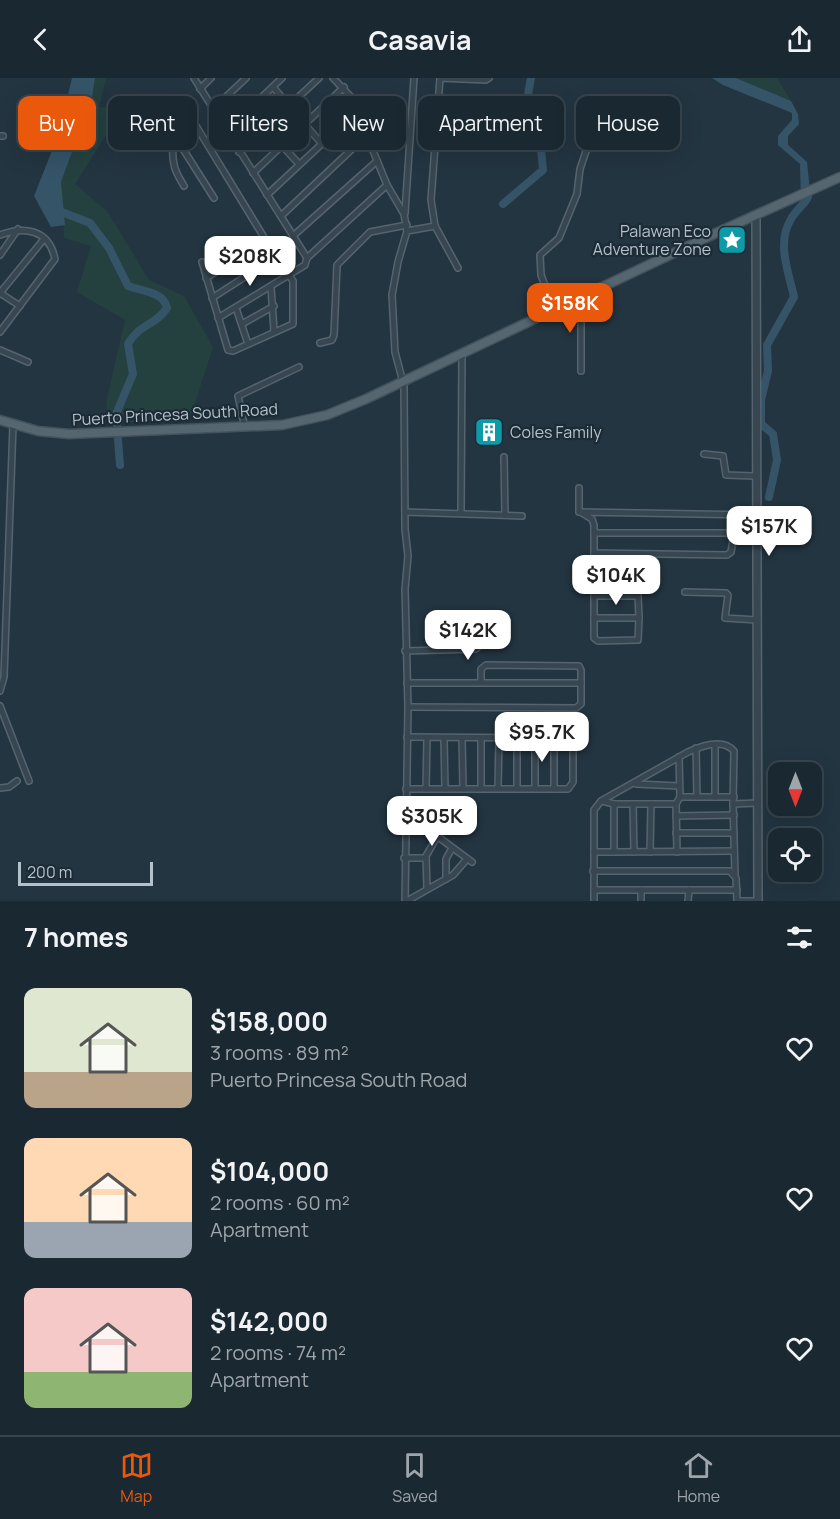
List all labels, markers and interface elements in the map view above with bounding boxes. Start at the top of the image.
text: Casavia [368,21,472,58]
icon: back [24,23,57,56]
icon: share [783,23,816,56]
chip: Buy [18,96,96,150]
chip: Rent [108,96,197,150]
chip: Filters [209,96,309,150]
chip: New [321,96,406,150]
chip: Apartment [418,96,564,150]
chip: House [576,96,680,150]
place label: Palawan Eco Adventure Zone [593,220,711,260]
place icon: Palawan Eco Adventure Zone [716,224,748,256]
pin: $208K [208,236,292,287]
text: $208K [219,242,281,269]
pin: $158K [528,283,612,334]
text: $158K [541,289,599,316]
street label: Puerto Princesa South Road [72,398,278,430]
building icon: Coles Family [473,416,505,448]
place label: Coles Family [510,421,602,443]
pin: $157K [727,506,811,557]
text: $157K [741,512,797,539]
pin: $104K [574,555,658,606]
text: $104K [586,561,646,588]
pin: $142K [426,610,510,661]
text: $142K [439,616,497,643]
pin: $95.7K [493,712,591,763]
text: $95.7K [509,718,575,745]
north arrow [768,762,822,816]
map controls [768,762,822,882]
pin: $305K [390,796,474,847]
text: $305K [401,802,463,829]
button: locate [768,828,822,882]
scale bar [18,859,153,886]
text: 200 m [27,861,72,883]
text: 7 homes [24,919,128,955]
icon: filters [783,921,816,954]
text: $158,000 [210,1003,328,1039]
icon: home [72,1012,144,1084]
icon: heart [783,1032,816,1065]
text: 3 rooms · 89 m² [210,1039,349,1066]
text: Puerto Princesa South Road [210,1066,467,1093]
text: $104,000 [210,1153,329,1189]
icon: home [72,1162,144,1234]
icon: heart [783,1182,816,1215]
text: 2 rooms · 60 m² [210,1189,350,1216]
text: Apartment [210,1216,309,1243]
text: $142,000 [210,1303,328,1339]
icon: home [72,1312,144,1384]
icon: heart [783,1332,816,1365]
text: 2 rooms · 74 m² [210,1339,346,1366]
text: Apartment [210,1366,309,1393]
tab: Map [120,1449,153,1507]
tab: Saved [392,1449,437,1507]
tab: Home [677,1449,720,1507]

